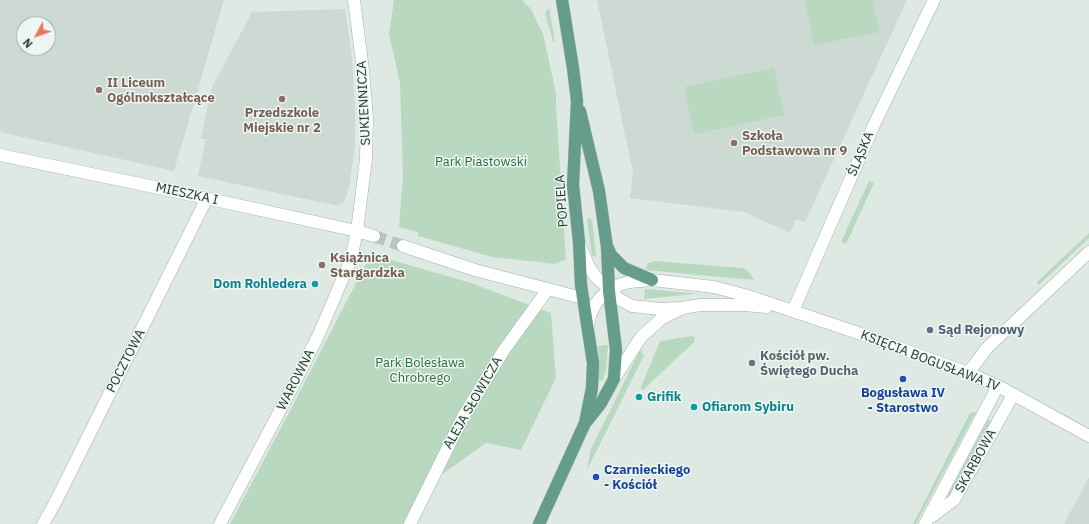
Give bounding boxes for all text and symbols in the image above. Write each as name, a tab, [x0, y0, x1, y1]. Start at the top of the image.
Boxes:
north arrow	[16, 16, 56, 56]
text: N	[20, 36, 36, 51]
street label: SUKIENNICZA	[354, 60, 374, 146]
place label: II Liceum Ogólnokształcące	[107, 75, 215, 106]
marker: II Liceum Ogólnokształcące	[94, 85, 104, 95]
marker: Przedszkole Miejskie nr 2	[277, 94, 287, 104]
place label: Przedszkole Miejskie nr 2	[243, 105, 321, 136]
place label: Szkoła Podstawowa nr 9	[742, 128, 847, 159]
street label: ŚLĄSKA	[845, 129, 877, 179]
marker: Szkoła Podstawowa nr 9	[729, 138, 739, 148]
park label: Park Piastowski	[435, 154, 527, 170]
street label: POPIELA	[552, 174, 572, 228]
street label: MIESZKA I	[154, 180, 220, 208]
place label: Książnica Stargardzka	[330, 250, 405, 281]
marker: Książnica Stargardzka	[317, 260, 327, 270]
place label: Dom Rohledera	[213, 276, 307, 292]
marker: Dom Rohledera	[310, 279, 320, 289]
place label: Sąd Rejonowy	[938, 322, 1024, 338]
marker: Sąd Rejonowy	[925, 325, 935, 335]
street label: POCZTOWA	[103, 327, 149, 395]
street label: KSIĘCIA BOGUSŁAWA IV	[858, 327, 1002, 395]
street label: WAROWNA	[274, 347, 318, 413]
place label: Kościół pw. Świętego Ducha	[760, 348, 858, 379]
street label: ALEJA SŁOWICZA	[440, 354, 506, 452]
park label: Park Bolesława Chrobrego	[375, 355, 465, 386]
marker: Kościół pw. Świętego Ducha	[747, 358, 757, 368]
marker: Bogusława IV - Starostwo	[898, 374, 908, 384]
place label: Bogusława IV - Starostwo	[861, 385, 945, 416]
place label: Grifik	[647, 389, 681, 405]
marker: Grifik	[634, 392, 644, 402]
place label: Ofiarom Sybiru	[702, 399, 794, 415]
marker: Ofiarom Sybiru	[689, 402, 699, 412]
street label: SKARBOWA	[952, 427, 1000, 495]
place label: Czarnieckiego - Kościół	[604, 462, 690, 493]
marker: Czarnieckiego - Kościół	[591, 472, 601, 482]

